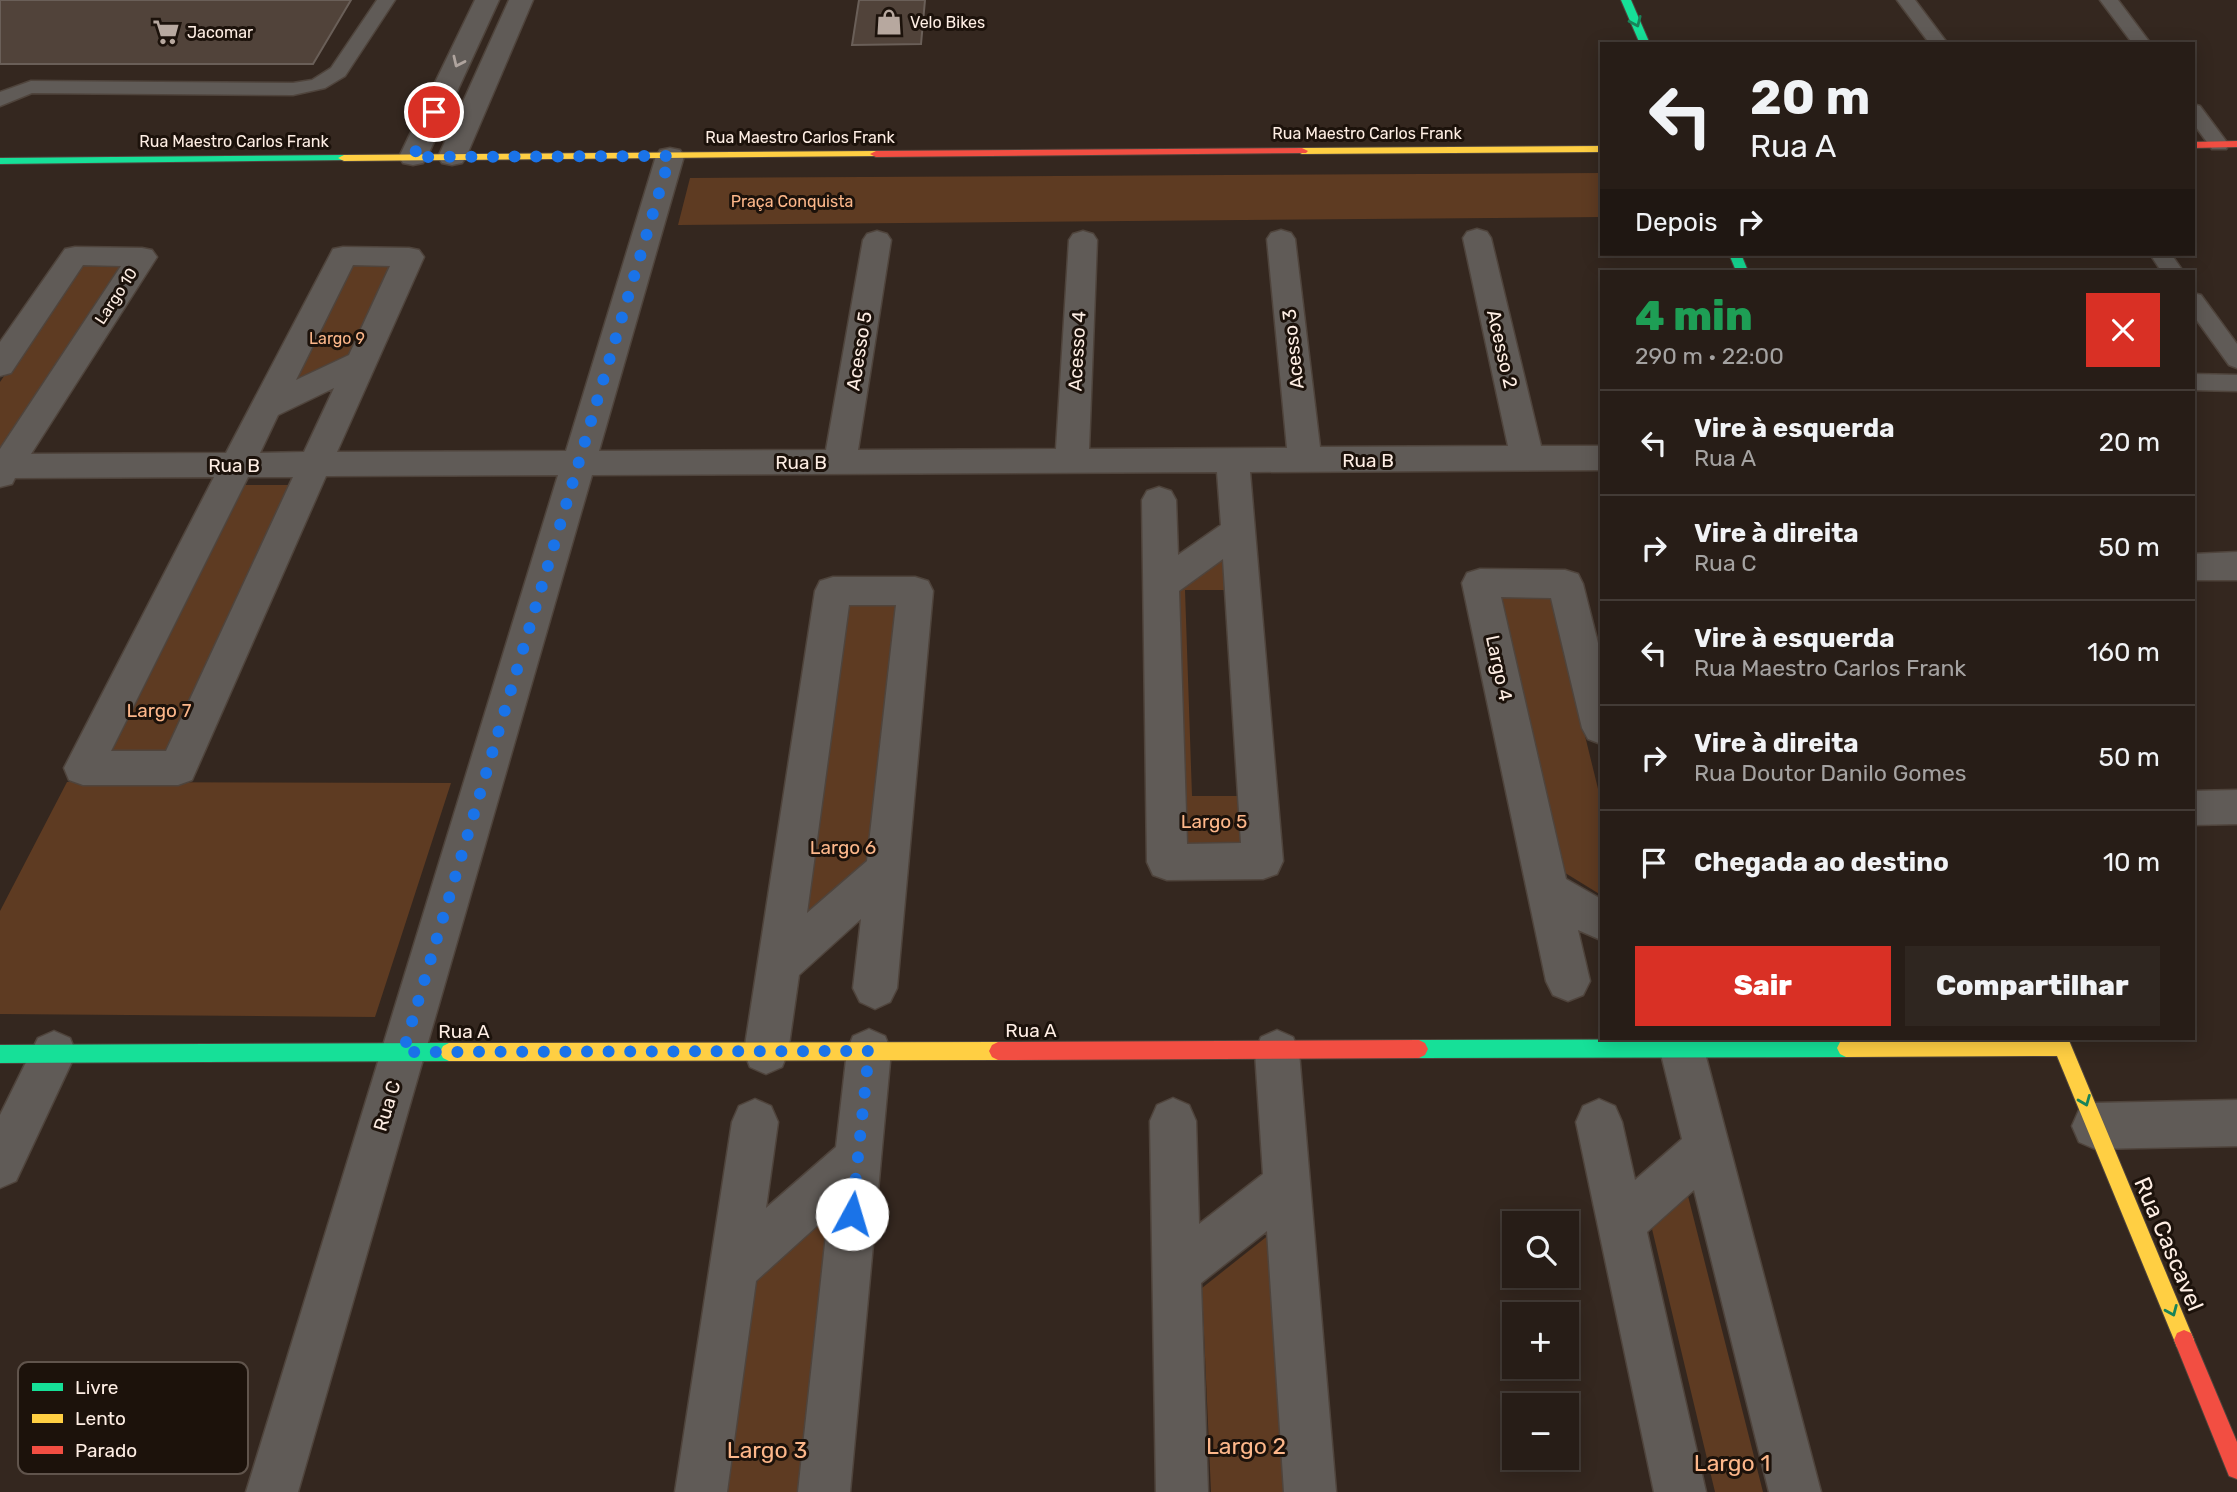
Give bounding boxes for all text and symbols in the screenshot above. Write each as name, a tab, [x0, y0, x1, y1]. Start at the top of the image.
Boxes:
shop icon: Velo Bikes	[874, 7, 904, 37]
place label: Velo Bikes	[910, 13, 985, 32]
one-way arrow	[1628, 15, 1642, 27]
supermarket icon: Jacomar	[151, 17, 181, 47]
place label: Jacomar	[187, 23, 253, 42]
one-way arrow	[452, 55, 466, 67]
text: 20 m	[1750, 68, 1871, 126]
icon: left	[1635, 70, 1726, 161]
pin	[404, 82, 464, 142]
icon: arrive	[415, 93, 453, 131]
street label: Rua Maestro Carlos Frank	[1272, 124, 1462, 143]
text: Rua A	[1750, 127, 1836, 165]
street label: Rua Maestro Carlos Frank	[705, 128, 895, 147]
street label: Rua Maestro Carlos Frank	[139, 132, 329, 151]
park label: Praça Conquista	[731, 192, 853, 211]
icon: right	[1731, 203, 1769, 241]
text: Depois	[1635, 207, 1717, 238]
street label: Largo 10	[91, 264, 141, 328]
text: 4 min	[1635, 291, 1753, 341]
button: close	[2086, 293, 2160, 367]
street label: Acesso 3	[1277, 308, 1309, 390]
street label: Acesso 2	[1482, 308, 1522, 390]
street label: Acesso 5	[841, 310, 877, 392]
street label: Acesso 4	[1063, 310, 1091, 392]
park label: Largo 9	[309, 329, 365, 348]
text: 290 m · 22:00	[1635, 342, 1784, 370]
text: Vire à esquerda	[1694, 413, 1895, 444]
icon: left	[1635, 424, 1673, 462]
text: 20 m	[2099, 427, 2160, 458]
text: Rua A	[1694, 444, 1756, 472]
street label: Rua B	[1342, 449, 1394, 472]
street label: Rua B	[775, 451, 827, 474]
street label: Rua B	[208, 454, 260, 477]
text: Vire à direita	[1694, 518, 1859, 549]
icon: right	[1635, 529, 1673, 567]
text: 50 m	[2099, 532, 2160, 563]
text: Rua C	[1694, 549, 1757, 577]
text: Vire à esquerda	[1694, 623, 1895, 654]
street label: Largo 4	[1481, 633, 1517, 703]
icon: left	[1635, 634, 1673, 672]
text: 160 m	[2087, 637, 2160, 668]
text: Rua Maestro Carlos Frank	[1694, 654, 1966, 682]
park label: Largo 7	[127, 699, 192, 722]
text: Vire à direita	[1694, 728, 1859, 759]
icon: right	[1635, 739, 1673, 777]
text: 50 m	[2099, 742, 2160, 773]
text: Rua Doutor Danilo Gomes	[1694, 759, 1967, 787]
park label: Largo 5	[1181, 810, 1247, 833]
park label: Largo 6	[810, 836, 876, 859]
icon: arrive	[1635, 844, 1673, 882]
text: Chegada ao destino	[1694, 847, 1949, 878]
text: 10 m	[2103, 847, 2160, 878]
button: Sair	[1635, 946, 1891, 1026]
button: Compartilhar	[1905, 946, 2160, 1026]
street label: Rua A	[1005, 1019, 1057, 1042]
street label: Rua A	[438, 1020, 490, 1043]
street label: Rua C	[368, 1078, 406, 1134]
one-way arrow	[2076, 1094, 2090, 1106]
street label: Rua Cascavel	[2128, 1173, 2210, 1315]
position arrow	[815, 1177, 889, 1251]
map controls	[1502, 1211, 1579, 1470]
button: search	[1502, 1211, 1579, 1288]
button: +	[1502, 1302, 1579, 1379]
one-way arrow	[2164, 1304, 2178, 1316]
legend	[18, 1362, 248, 1474]
text: Livre	[75, 1376, 119, 1399]
button: −	[1502, 1393, 1579, 1470]
text: Lento	[75, 1407, 126, 1430]
park label: Largo 2	[1206, 1432, 1286, 1460]
park label: Largo 3	[727, 1436, 807, 1464]
text: Parado	[75, 1439, 137, 1462]
park label: Largo 1	[1694, 1449, 1770, 1477]

